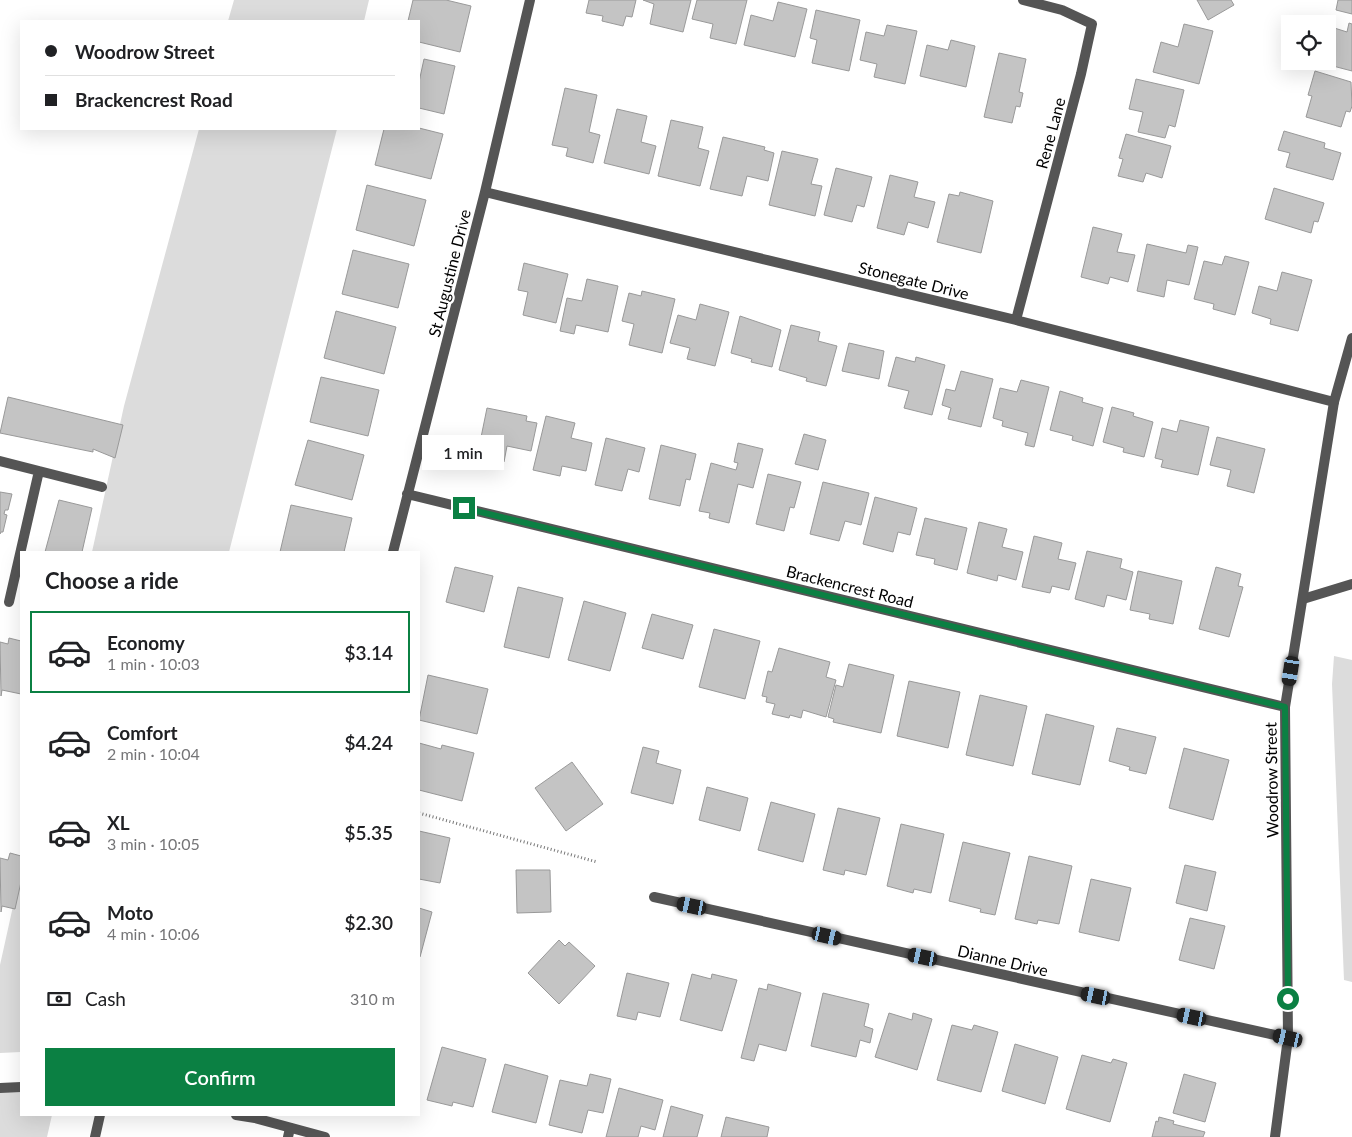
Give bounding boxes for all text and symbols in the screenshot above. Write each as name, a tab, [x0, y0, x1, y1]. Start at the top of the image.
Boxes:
map controls	[1281, 15, 1336, 70]
button: locate	[1281, 15, 1336, 70]
text: Woodrow Street	[75, 40, 215, 63]
text: Brackencrest Road	[75, 88, 233, 111]
street label: Rene Lane	[1031, 95, 1069, 171]
street label: St Augustine Drive	[424, 207, 474, 339]
street label: Stonegate Drive	[857, 257, 971, 303]
callout: 1 min	[423, 436, 505, 470]
text: 1 min	[443, 443, 483, 462]
route end	[453, 497, 475, 519]
street label: Brackencrest Road	[784, 561, 916, 611]
text: Choose a ride	[45, 567, 179, 594]
icon: car	[47, 630, 92, 675]
text: Economy	[107, 631, 185, 654]
text: $3.14	[344, 641, 393, 664]
text: 1 min · 10:03	[107, 654, 200, 673]
car	[1281, 655, 1300, 687]
icon: car	[47, 720, 92, 765]
text: Comfort	[107, 721, 178, 744]
street label: Woodrow Street	[1260, 722, 1282, 838]
text: $4.24	[344, 731, 393, 754]
text: 2 min · 10:04	[107, 744, 200, 763]
icon: car	[47, 810, 92, 855]
text: XL	[107, 811, 130, 834]
text: $5.35	[344, 821, 393, 844]
text: 3 min · 10:05	[107, 834, 200, 853]
car	[675, 896, 708, 916]
icon: car	[47, 900, 92, 945]
text: Moto	[107, 901, 153, 924]
text: $2.30	[344, 911, 393, 934]
text: 4 min · 10:06	[107, 924, 200, 943]
car	[810, 925, 843, 947]
street label: Dianne Drive	[956, 940, 1050, 980]
car	[906, 947, 939, 967]
icon: cash	[45, 985, 73, 1013]
car	[1079, 986, 1112, 1006]
text: Cash	[85, 987, 126, 1010]
route start	[1277, 988, 1299, 1010]
text: 310 m	[350, 989, 395, 1008]
car	[1175, 1007, 1208, 1027]
car	[1271, 1027, 1304, 1049]
button: Confirm	[45, 1048, 395, 1106]

